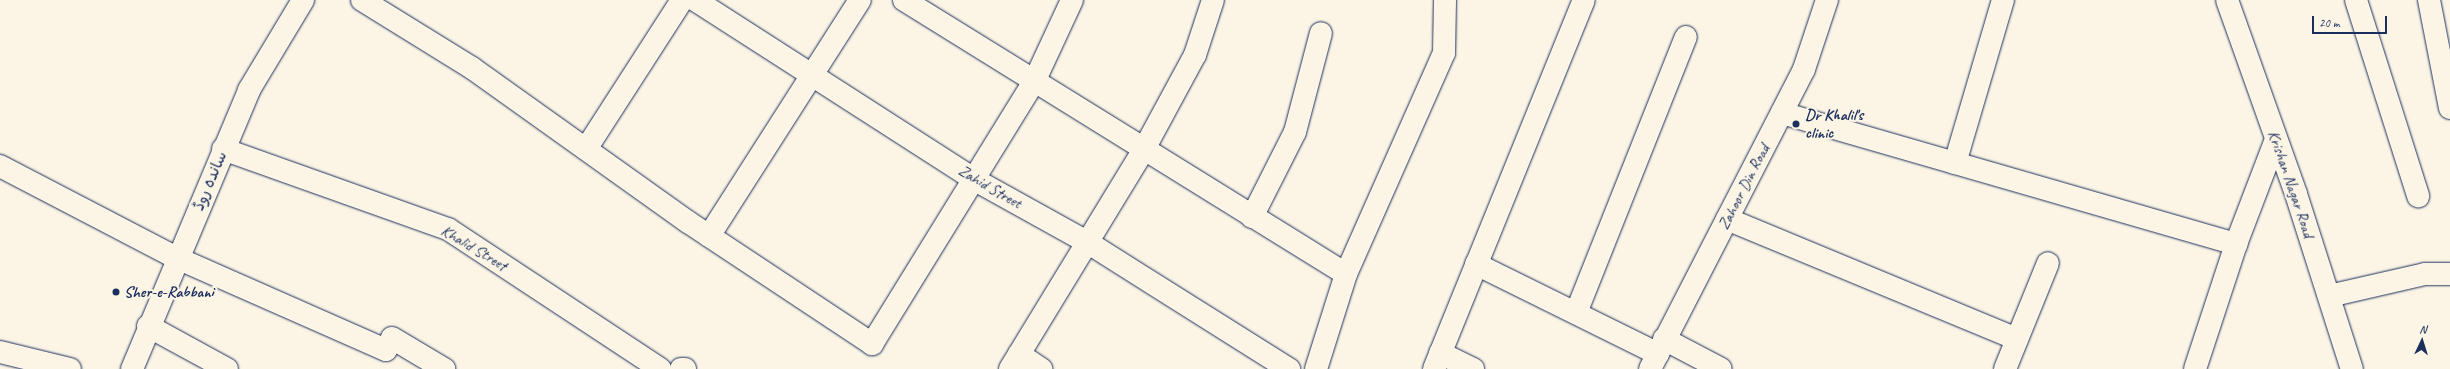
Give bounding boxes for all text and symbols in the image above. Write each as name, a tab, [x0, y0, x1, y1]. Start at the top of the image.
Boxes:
scale bar	[2314, 8, 2389, 34]
text: 20 m	[2319, 15, 2339, 31]
place label: Dr Khalil's clinic	[1805, 105, 1863, 143]
marker: Dr Khalil's clinic	[1790, 118, 1802, 130]
street label: Krishan Nagar Road	[2264, 128, 2318, 240]
street label: Zahoor Din Road	[1714, 141, 1774, 233]
street label: ساندہ روڈ	[189, 148, 231, 214]
street label: Zahid Street	[955, 161, 1025, 213]
street label: Khalid Street	[438, 221, 510, 275]
place label: Sher-e-Rabbani	[124, 282, 214, 302]
marker: Sher-e-Rabbani	[111, 287, 121, 297]
north arrow	[2402, 321, 2442, 361]
text: N	[2419, 322, 2427, 336]

